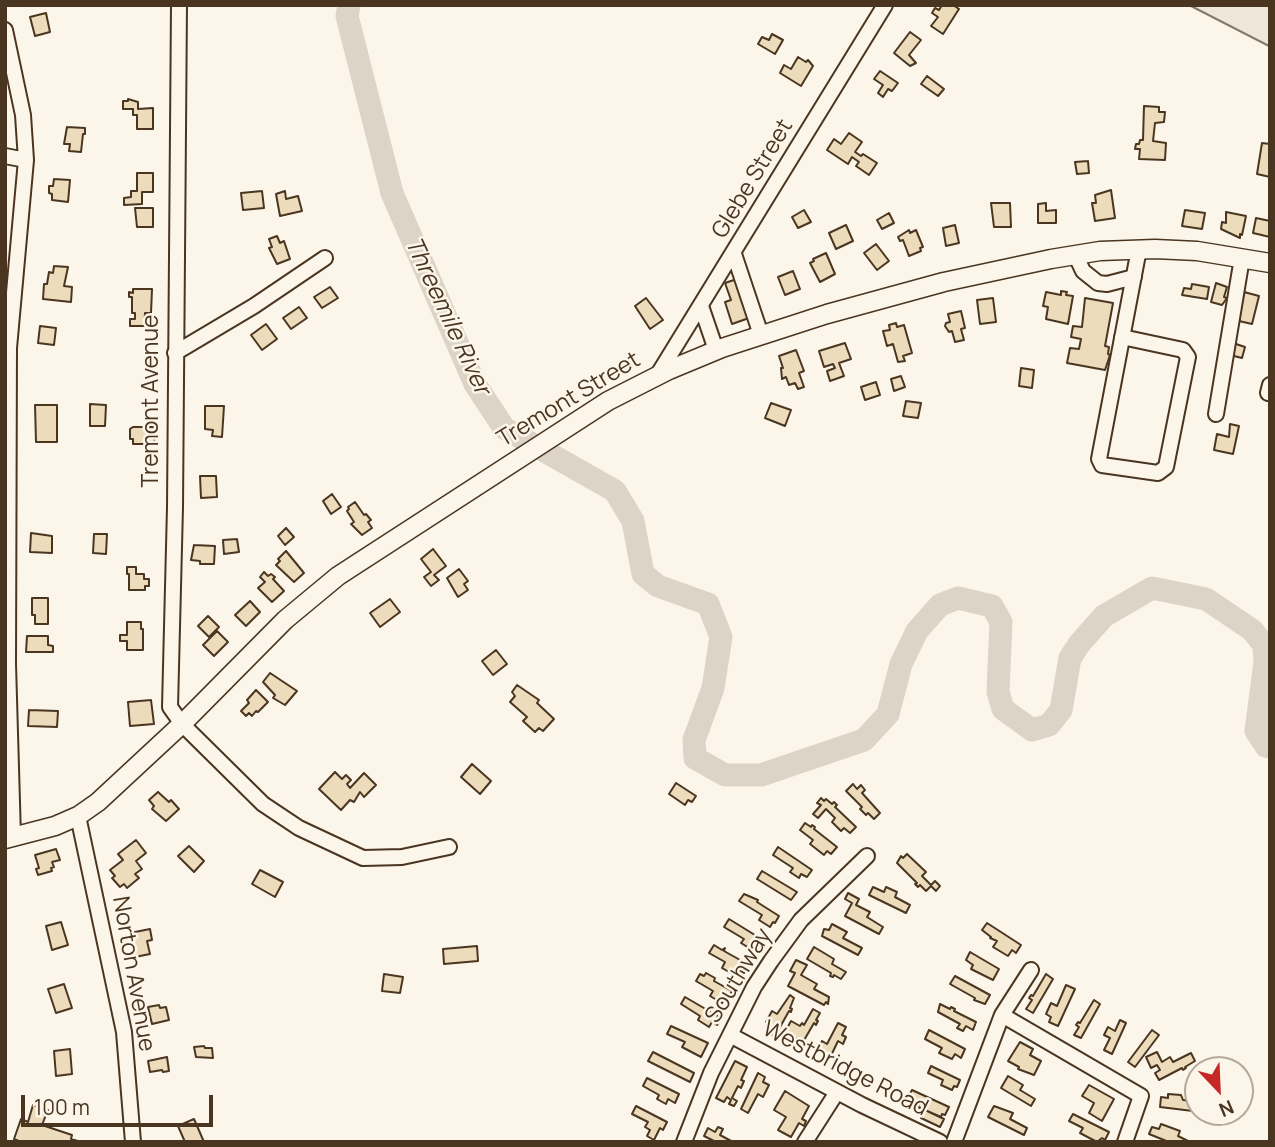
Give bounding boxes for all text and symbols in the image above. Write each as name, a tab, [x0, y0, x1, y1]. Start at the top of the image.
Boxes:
street label: Glebe Street	[707, 114, 799, 244]
water label: Threemile River	[398, 233, 496, 399]
street label: Tremont Avenue	[138, 315, 166, 487]
street label: Tremont Street	[493, 347, 645, 453]
street label: Norton Avenue	[106, 894, 160, 1054]
street label: Southway	[700, 924, 778, 1028]
street label: Westbridge Road	[758, 1015, 932, 1123]
north arrow	[1184, 1056, 1254, 1126]
scale bar	[24, 1080, 217, 1124]
text: 100 m	[34, 1093, 90, 1121]
text: N	[1215, 1094, 1238, 1123]

